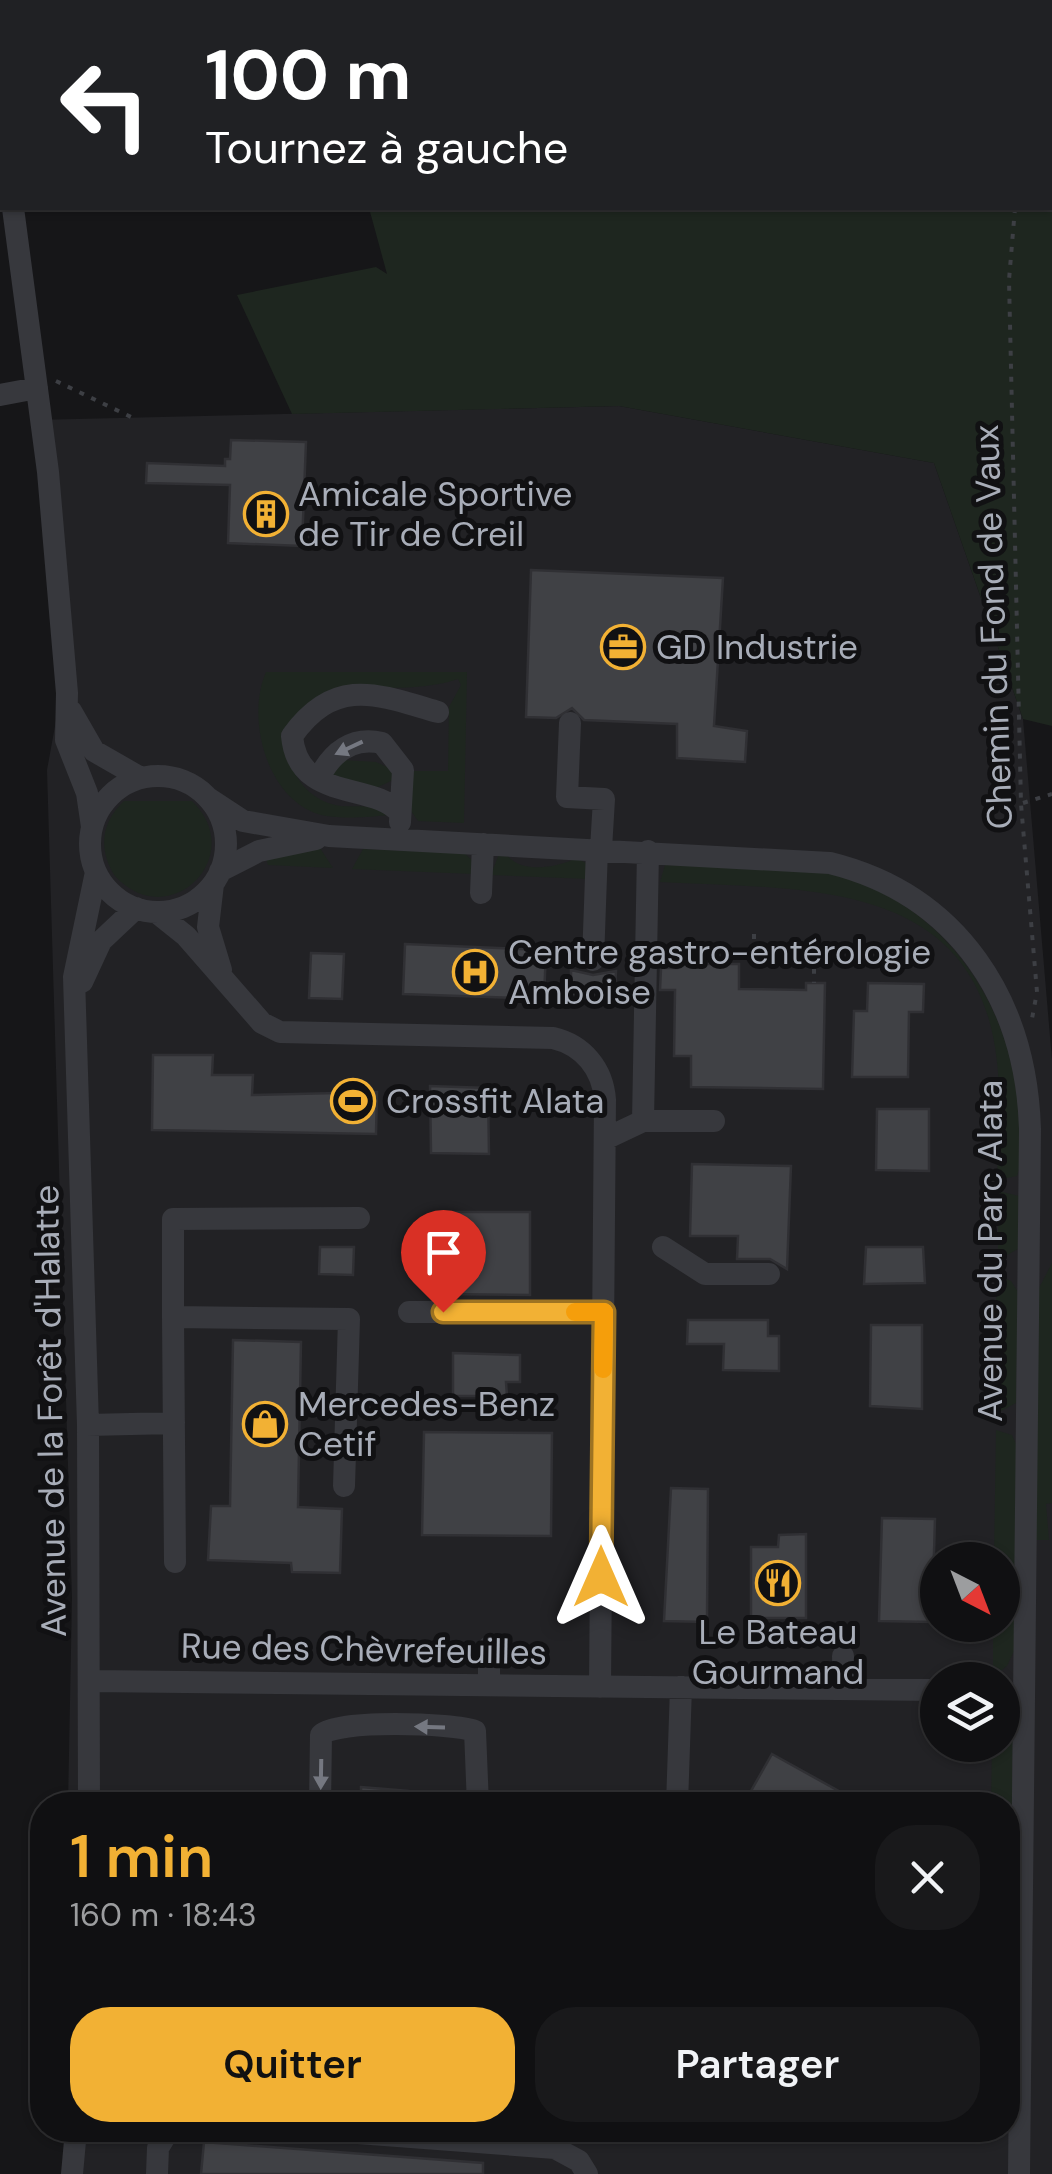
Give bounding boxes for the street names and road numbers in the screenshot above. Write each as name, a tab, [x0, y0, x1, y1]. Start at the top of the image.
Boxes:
street label: Chemin du Fond de Vaux	[963, 424, 1023, 830]
street label: Avenue du Parc Alata	[967, 1080, 1013, 1422]
street label: Avenue de la Forêt d'Halatte	[23, 1184, 77, 1638]
street label: Rue des Chèvrefeuilles	[180, 1623, 548, 1675]

